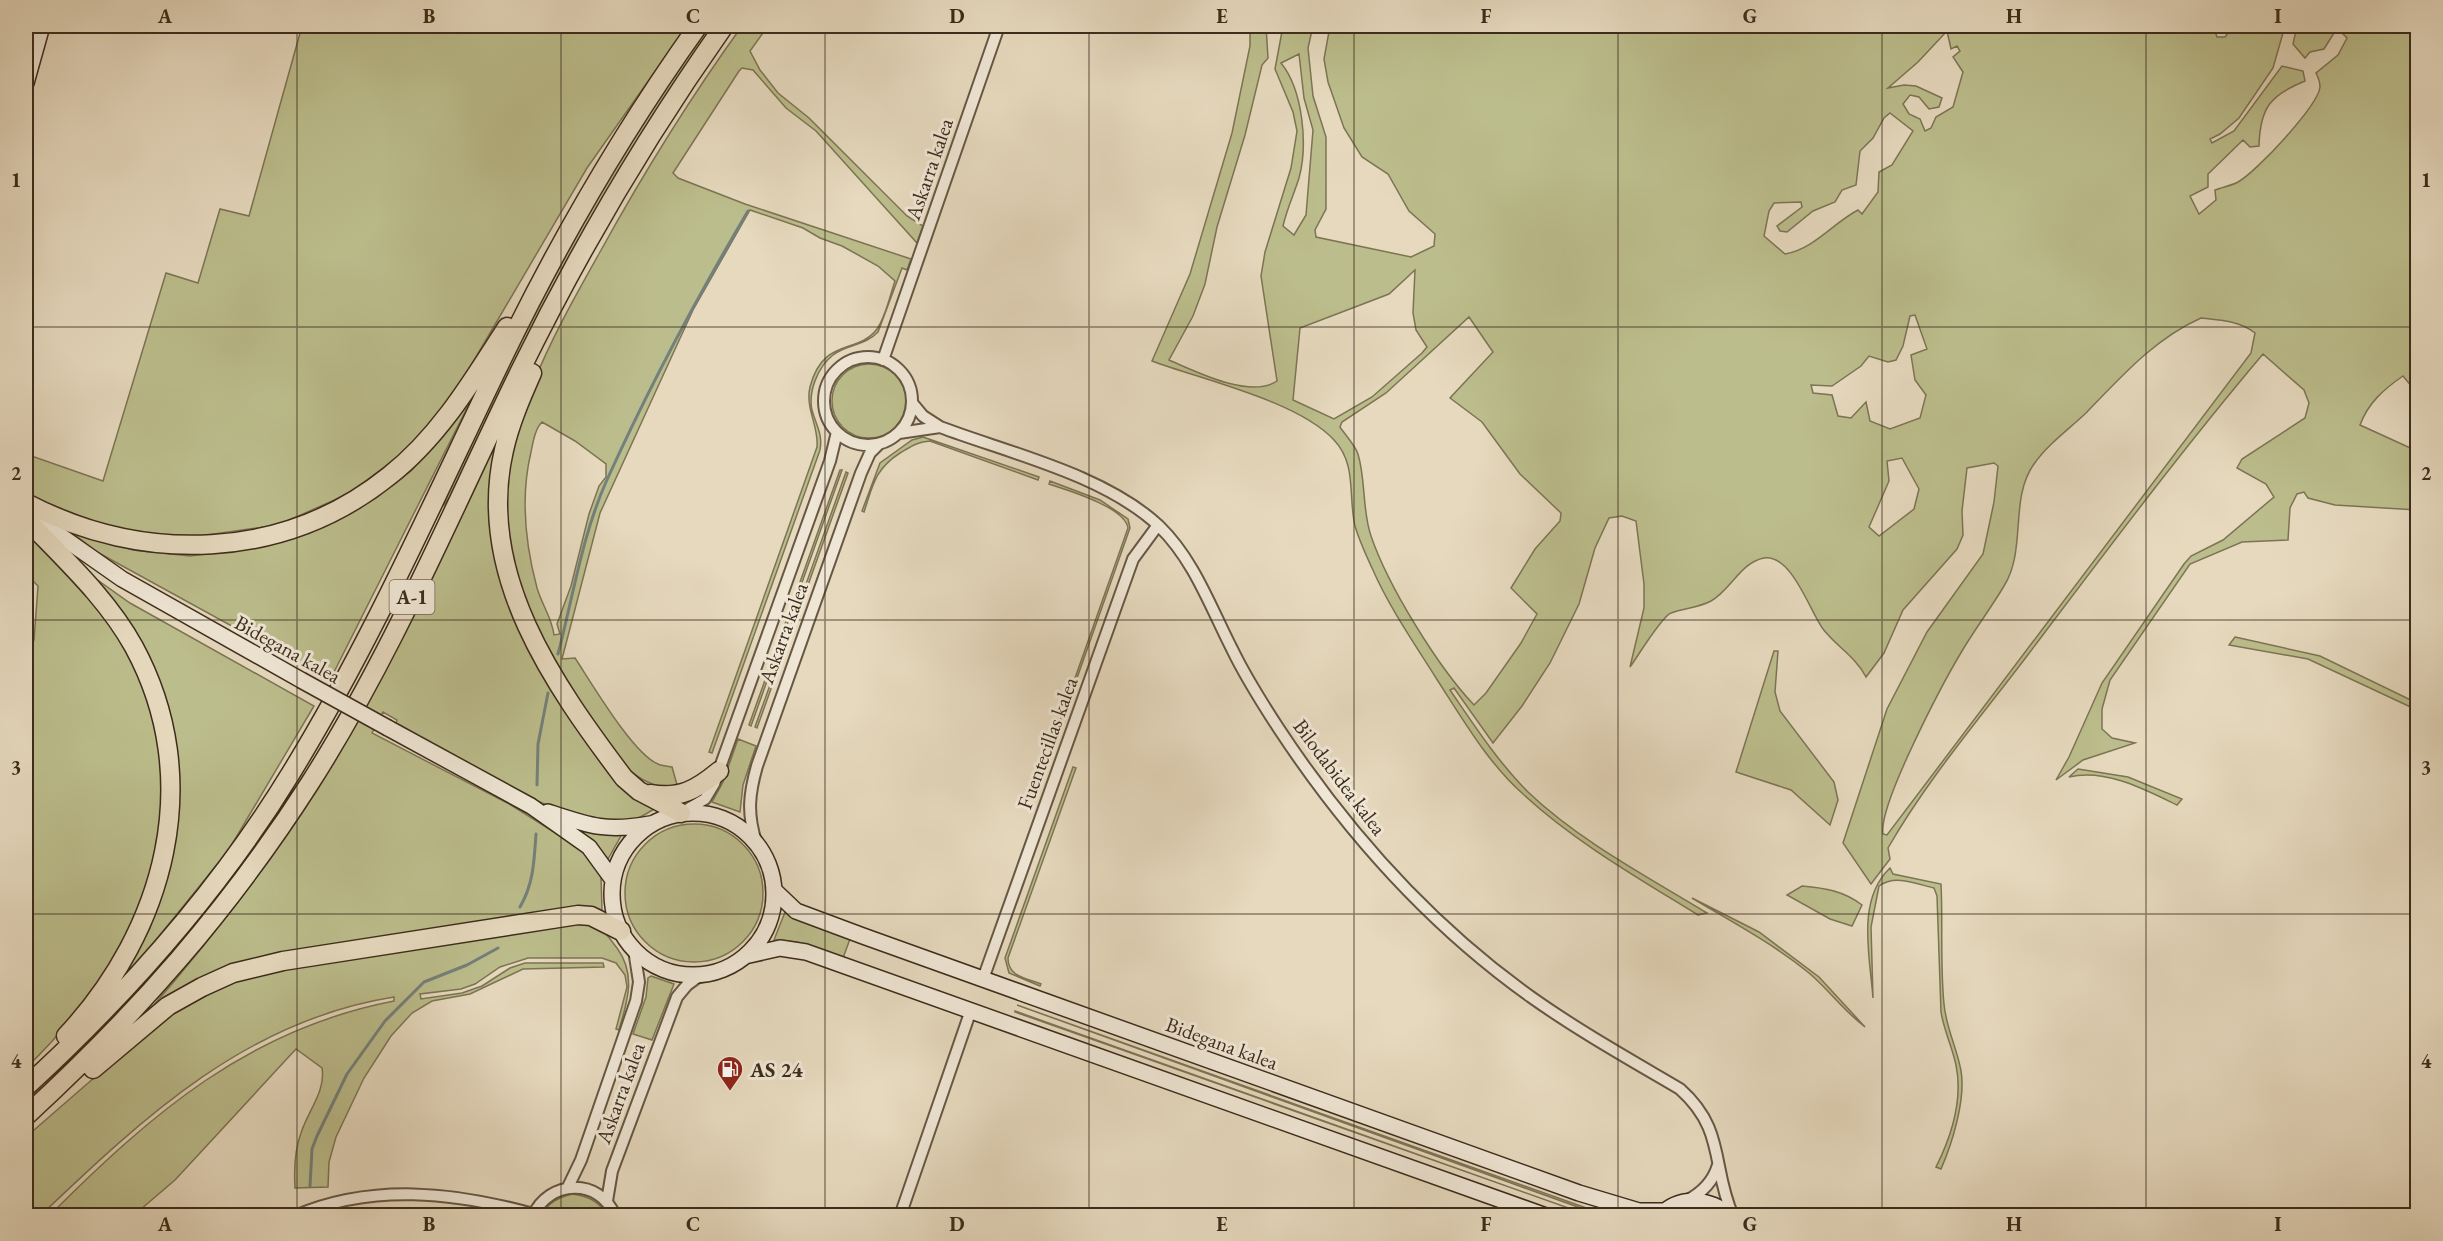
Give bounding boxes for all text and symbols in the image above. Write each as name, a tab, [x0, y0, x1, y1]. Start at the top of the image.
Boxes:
text: A	[157, 3, 173, 29]
text: B	[423, 3, 435, 29]
text: C	[686, 3, 700, 29]
text: D	[949, 3, 965, 29]
text: E	[1216, 3, 1228, 29]
text: F	[1481, 3, 1492, 29]
text: G	[1743, 3, 1757, 29]
text: H	[2006, 3, 2022, 29]
text: I	[2274, 3, 2282, 29]
street label: Askarra kalea	[899, 114, 959, 224]
text: 1	[11, 167, 21, 193]
text: 1	[2421, 167, 2431, 193]
text: 2	[11, 460, 22, 486]
text: 2	[2421, 460, 2432, 486]
street label: Askarra kalea	[752, 578, 814, 688]
road number: A-1	[390, 580, 434, 614]
street label: Bidegana kalea	[230, 609, 346, 690]
street label: Fuentecillas kalea	[1011, 673, 1084, 813]
street label: Bilodabidea kalea	[1287, 713, 1393, 841]
text: 3	[11, 754, 21, 780]
text: 3	[2421, 754, 2431, 780]
street label: Bidegana kalea	[1162, 1010, 1282, 1076]
street label: Askarra kalea	[589, 1038, 651, 1148]
text: 4	[11, 1048, 22, 1074]
text: 4	[2421, 1048, 2432, 1074]
fuel station icon: AS 24	[715, 1054, 745, 1092]
place label: AS 24	[749, 1056, 804, 1083]
text: A	[157, 1211, 173, 1237]
text: B	[423, 1211, 435, 1237]
text: C	[686, 1211, 700, 1237]
text: D	[949, 1211, 965, 1237]
text: E	[1216, 1211, 1228, 1237]
text: F	[1481, 1211, 1492, 1237]
text: G	[1743, 1211, 1757, 1237]
text: H	[2006, 1211, 2022, 1237]
text: I	[2274, 1211, 2282, 1237]

